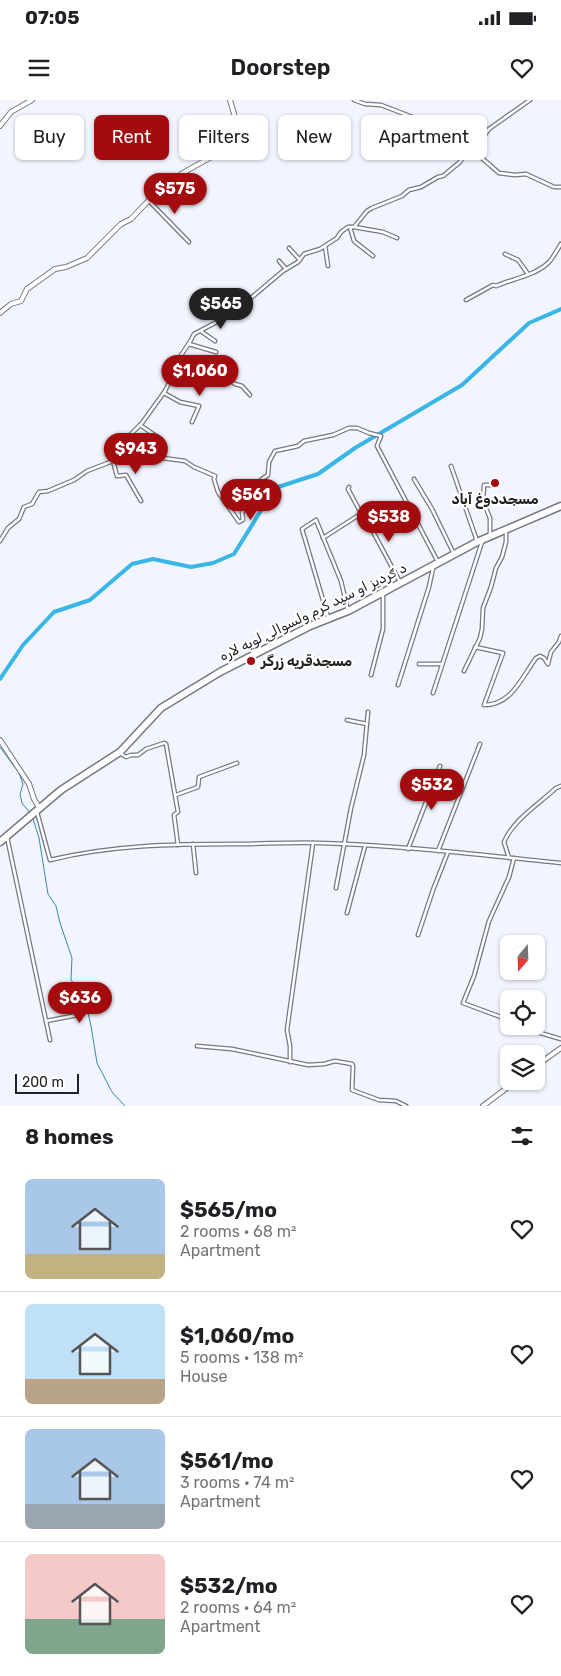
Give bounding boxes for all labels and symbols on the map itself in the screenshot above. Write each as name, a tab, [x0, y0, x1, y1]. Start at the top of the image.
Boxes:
pin: $575	[145, 172, 205, 215]
pin: $565	[191, 288, 251, 330]
pin: $1,060	[159, 354, 241, 397]
pin: $943	[106, 432, 166, 475]
marker: مسجددوغ آباد	[489, 477, 501, 489]
pin: $561	[221, 478, 281, 521]
place label: مسجددوغ آباد	[451, 491, 539, 509]
pin: $538	[359, 500, 419, 543]
street label: د ګردیز او سید کرم ولسوالۍ لویه لاره	[217, 559, 410, 666]
place label: مسجدقریه زرگر	[260, 653, 352, 670]
marker: مسجدقریه زرگر	[245, 655, 257, 667]
pin: $532	[402, 768, 462, 811]
north arrow	[500, 935, 545, 980]
pin: $636	[50, 982, 110, 1024]
scale bar	[15, 1071, 79, 1094]

